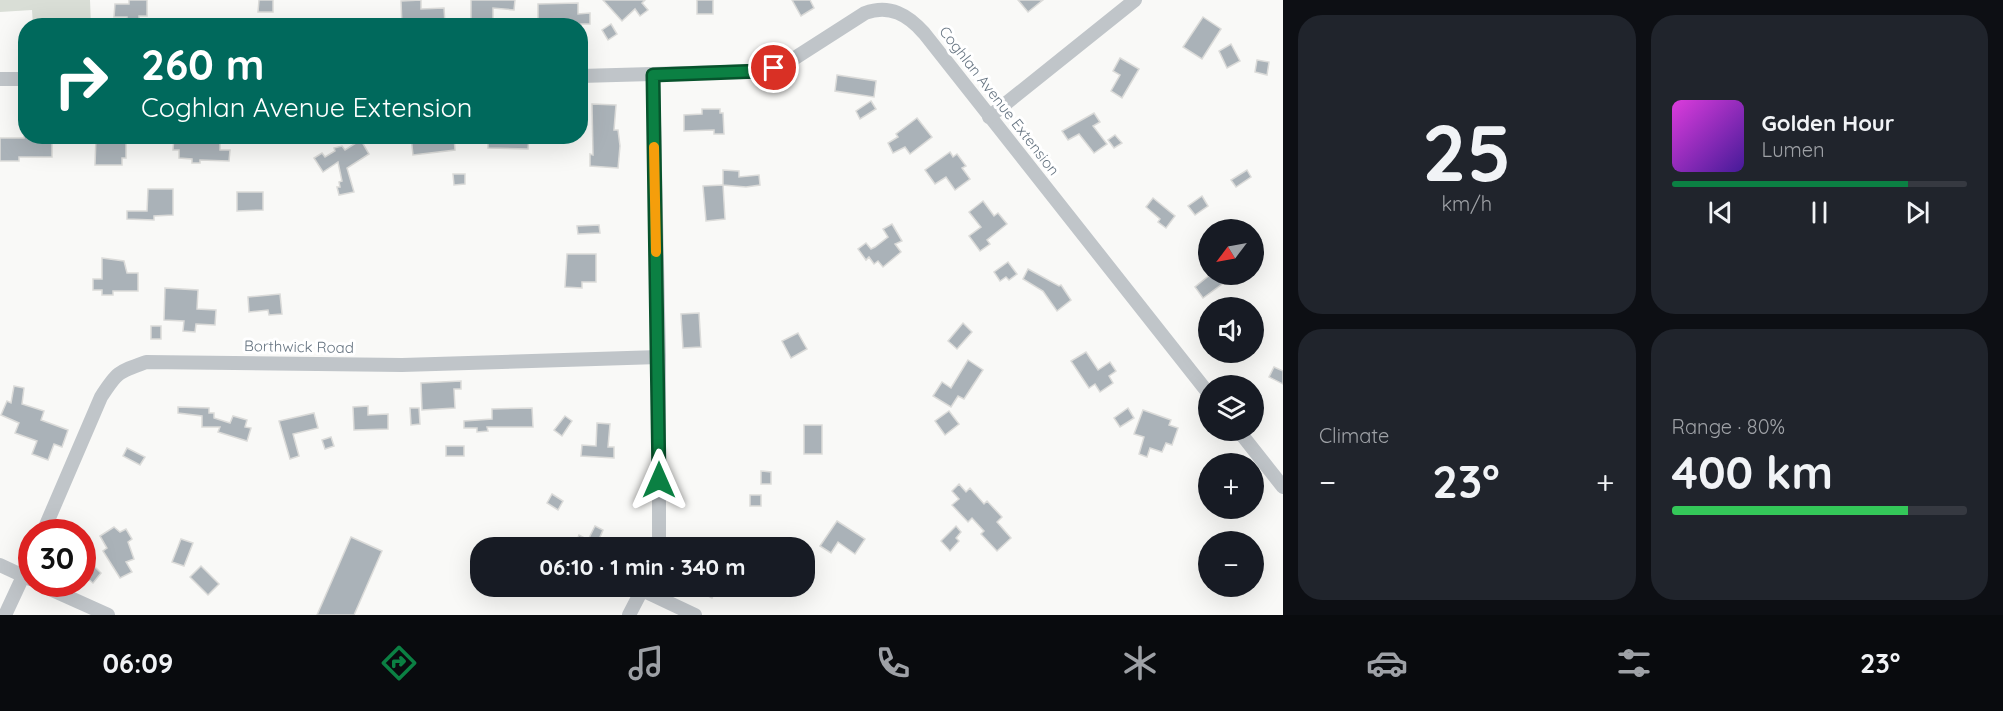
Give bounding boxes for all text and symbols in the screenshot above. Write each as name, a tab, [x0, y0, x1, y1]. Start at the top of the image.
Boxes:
street label: Coghlan Avenue Extension	[935, 22, 1064, 179]
text: 260 m	[141, 38, 264, 91]
icon: right	[42, 42, 120, 120]
pin	[748, 42, 799, 93]
icon: arrive	[757, 51, 790, 84]
text: Coghlan Avenue Extension	[141, 90, 472, 124]
text: 25	[1422, 103, 1511, 201]
text: Golden Hour	[1762, 109, 1894, 137]
text: Lumen	[1762, 137, 1825, 162]
text: km/h	[1441, 191, 1492, 216]
icon: previous	[1704, 196, 1737, 229]
icon: pause	[1803, 196, 1836, 229]
icon: next	[1901, 196, 1934, 229]
north arrow	[1198, 219, 1264, 285]
map controls	[1198, 219, 1264, 597]
button: sound	[1198, 297, 1264, 363]
street label: Borthwick Road	[244, 336, 354, 357]
button: layers	[1198, 375, 1264, 441]
text: Range · 80%	[1672, 414, 1785, 439]
text: Climate	[1319, 423, 1389, 448]
text: 400 km	[1672, 444, 1833, 500]
position arrow	[627, 448, 691, 512]
button: +	[1198, 453, 1264, 519]
text: 23°	[1432, 453, 1500, 509]
text: −	[1319, 461, 1336, 502]
text: +	[1596, 461, 1615, 502]
speed limit sign: 30	[18, 519, 96, 597]
button: −	[1198, 531, 1264, 597]
text: 06:10 · 1 min · 340 m	[539, 553, 746, 581]
icon: directions	[378, 642, 420, 684]
icon: music	[625, 642, 667, 684]
icon: phone	[872, 642, 914, 684]
icon: climate	[1119, 642, 1161, 684]
icon: car	[1366, 642, 1408, 684]
icon: filters	[1613, 642, 1655, 684]
text: 06:09	[102, 646, 173, 680]
text: 23°	[1860, 646, 1900, 680]

